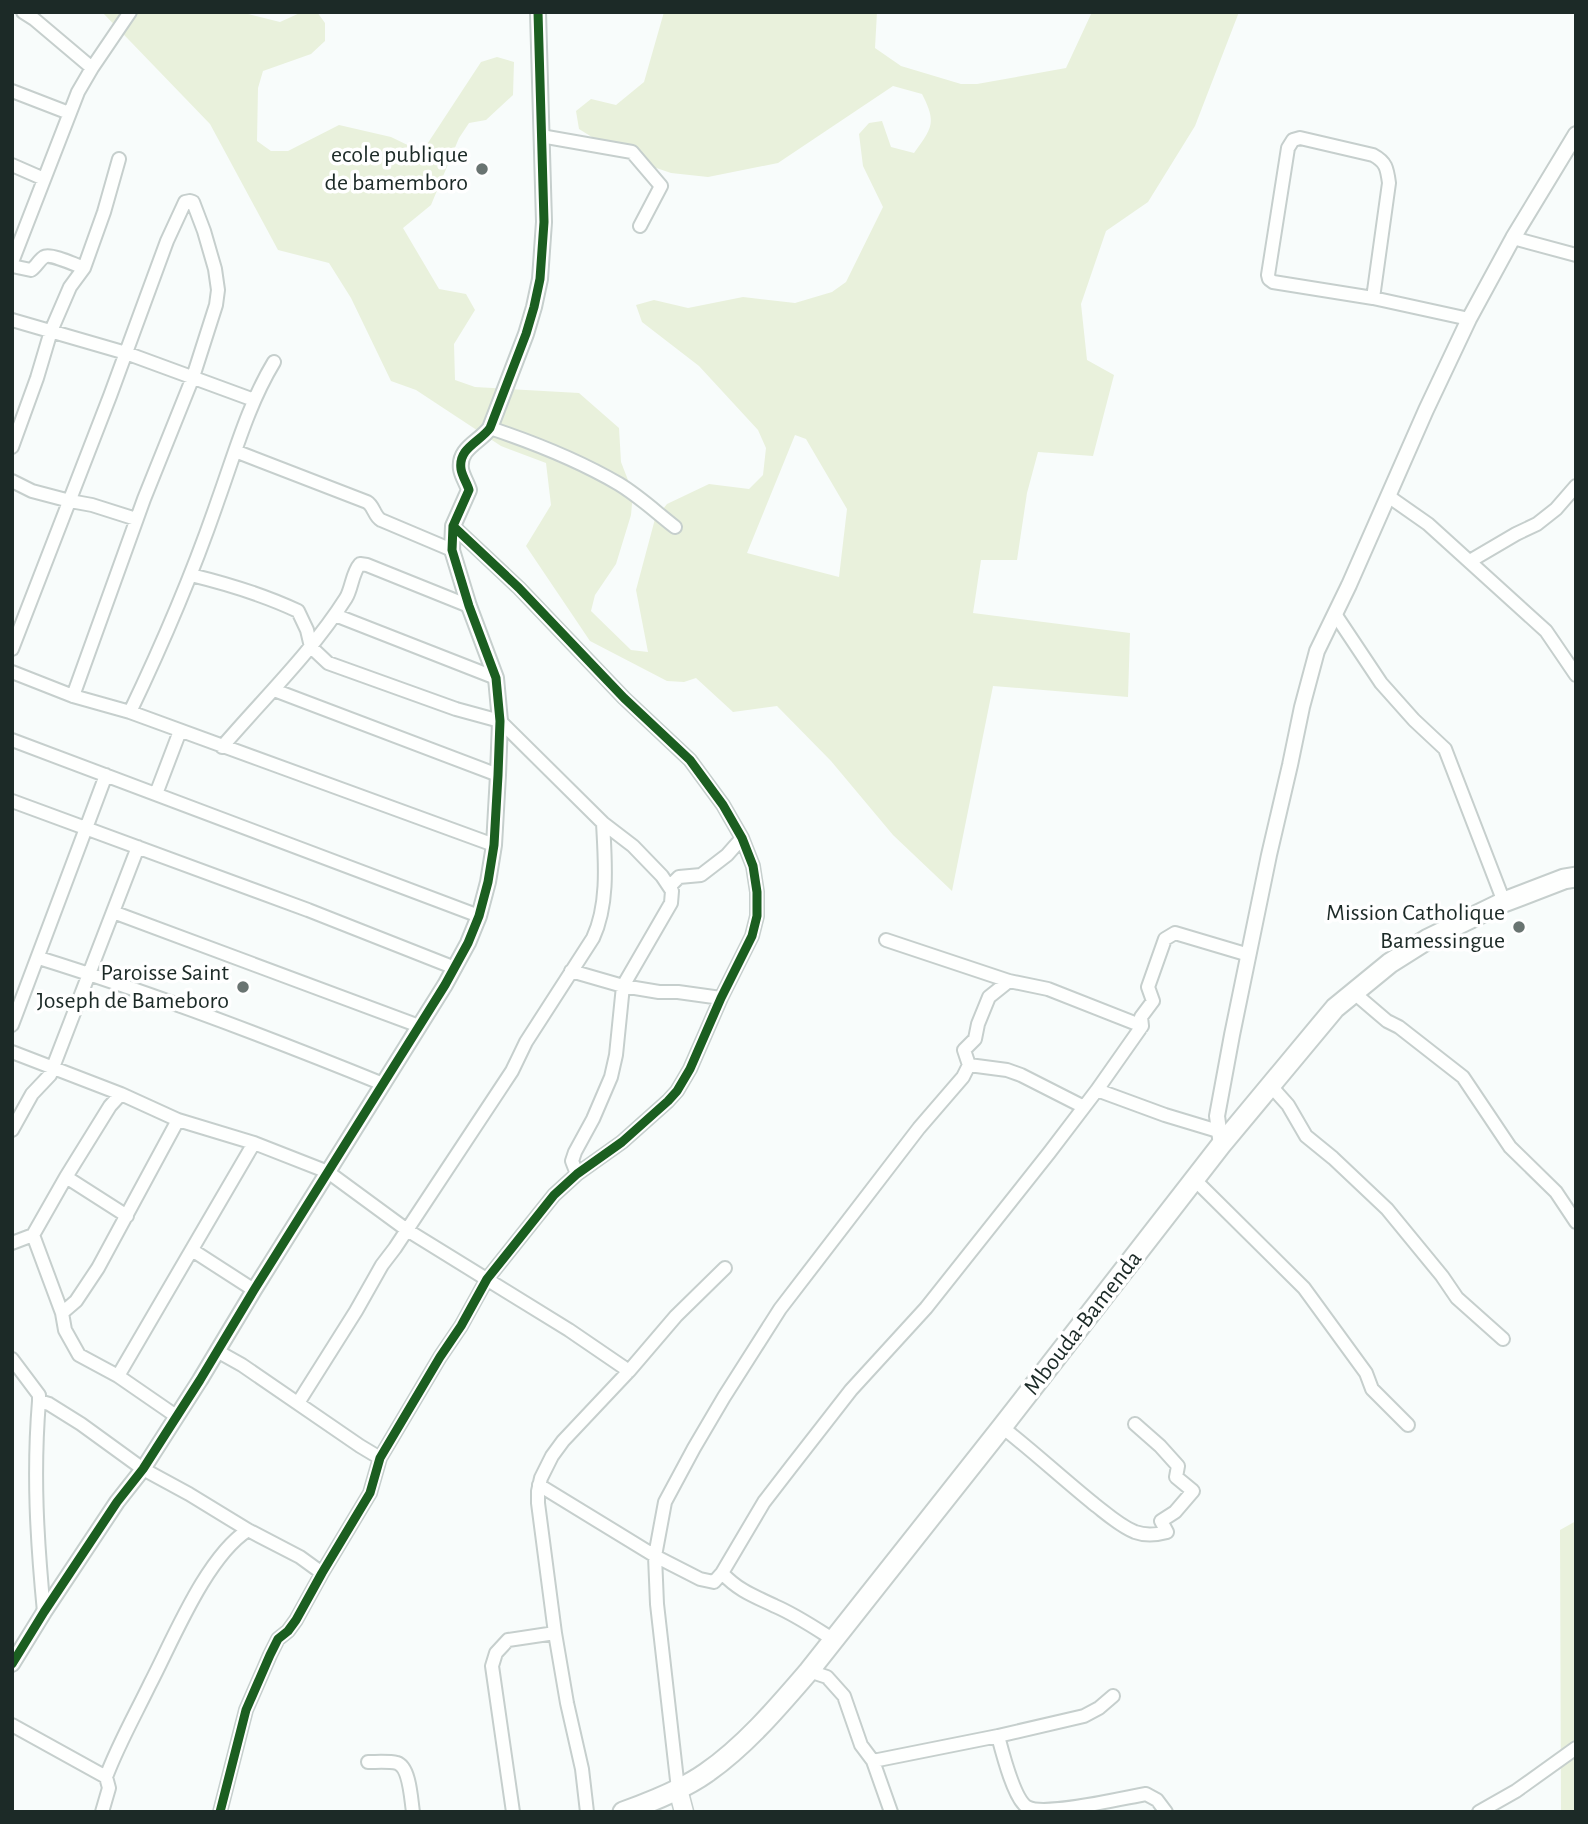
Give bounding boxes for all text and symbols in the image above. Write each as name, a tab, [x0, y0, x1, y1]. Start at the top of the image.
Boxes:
place label: ecole publique de bamemboro	[325, 143, 468, 195]
marker: ecole publique de bamemboro	[474, 161, 490, 177]
place label: Mission Catholique Bamessingue	[1326, 901, 1505, 953]
marker: Mission Catholique Bamessingue	[1511, 919, 1527, 935]
place label: Paroisse Saint Joseph de Bameboro	[37, 961, 229, 1013]
marker: Paroisse Saint Joseph de Bameboro	[235, 979, 251, 995]
street label: Mbouda-Bamenda	[1020, 1247, 1146, 1399]

